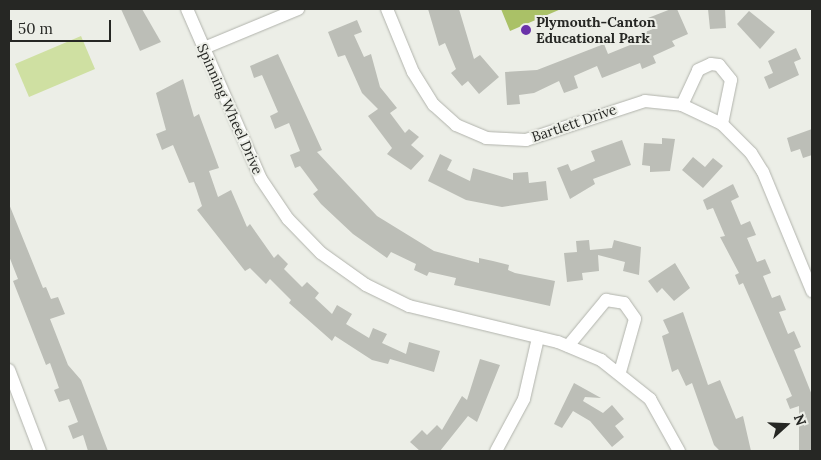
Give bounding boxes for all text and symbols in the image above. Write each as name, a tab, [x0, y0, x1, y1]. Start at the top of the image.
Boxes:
scale bar	[12, 10, 114, 42]
place label: Plymouth-Canton Educational Park	[536, 14, 656, 46]
text: 50 m	[18, 19, 53, 38]
marker: Plymouth-Canton Educational Park	[520, 24, 532, 36]
street label: Spinning Wheel Drive	[194, 41, 266, 177]
street label: Bartlett Drive	[529, 101, 619, 145]
north arrow	[761, 400, 811, 450]
text: N	[790, 412, 810, 428]

